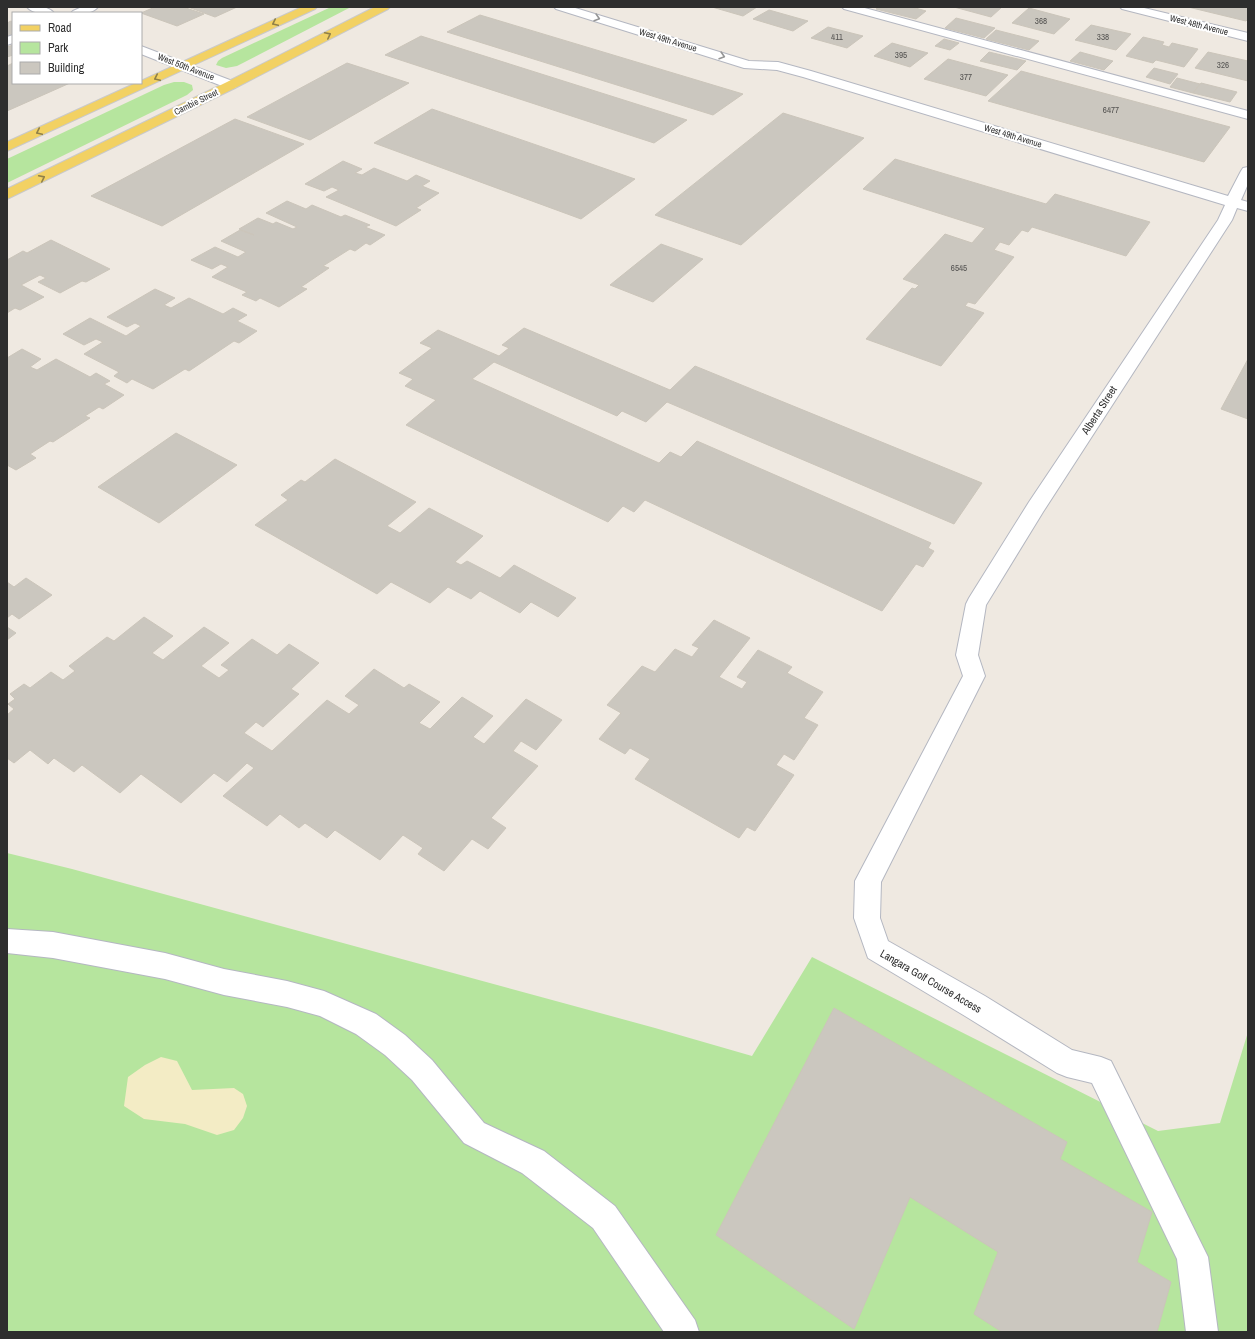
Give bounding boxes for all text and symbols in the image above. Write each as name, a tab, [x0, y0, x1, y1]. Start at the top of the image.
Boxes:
legend	[12, 12, 142, 84]
street label: West 48th Avenue	[1169, 12, 1229, 38]
one-way arrow	[594, 13, 601, 22]
house number: 368	[1035, 15, 1047, 27]
one-way arrow	[272, 18, 279, 26]
text: Road	[48, 20, 72, 36]
street label: West 49th Avenue	[638, 26, 698, 54]
house number: 411	[831, 31, 843, 43]
house number: 338	[1097, 31, 1109, 43]
one-way arrow	[323, 32, 331, 40]
text: Park	[48, 40, 68, 56]
house number: 395	[895, 49, 907, 61]
street label: West 50th Avenue	[156, 51, 216, 83]
one-way arrow	[718, 52, 725, 60]
house number: 326	[1217, 59, 1229, 71]
text: Building	[48, 60, 85, 76]
house number: 377	[960, 71, 972, 83]
one-way arrow	[154, 73, 161, 81]
street label: Cambie Street	[172, 86, 220, 118]
house number: 6477	[1103, 104, 1119, 116]
street label: West 49th Avenue	[983, 122, 1043, 150]
one-way arrow	[36, 127, 43, 135]
one-way arrow	[38, 175, 45, 183]
house number: 6545	[951, 262, 967, 274]
street label: Alberta Street	[1078, 383, 1120, 438]
street label: Langara Golf Course Access	[878, 946, 985, 1016]

